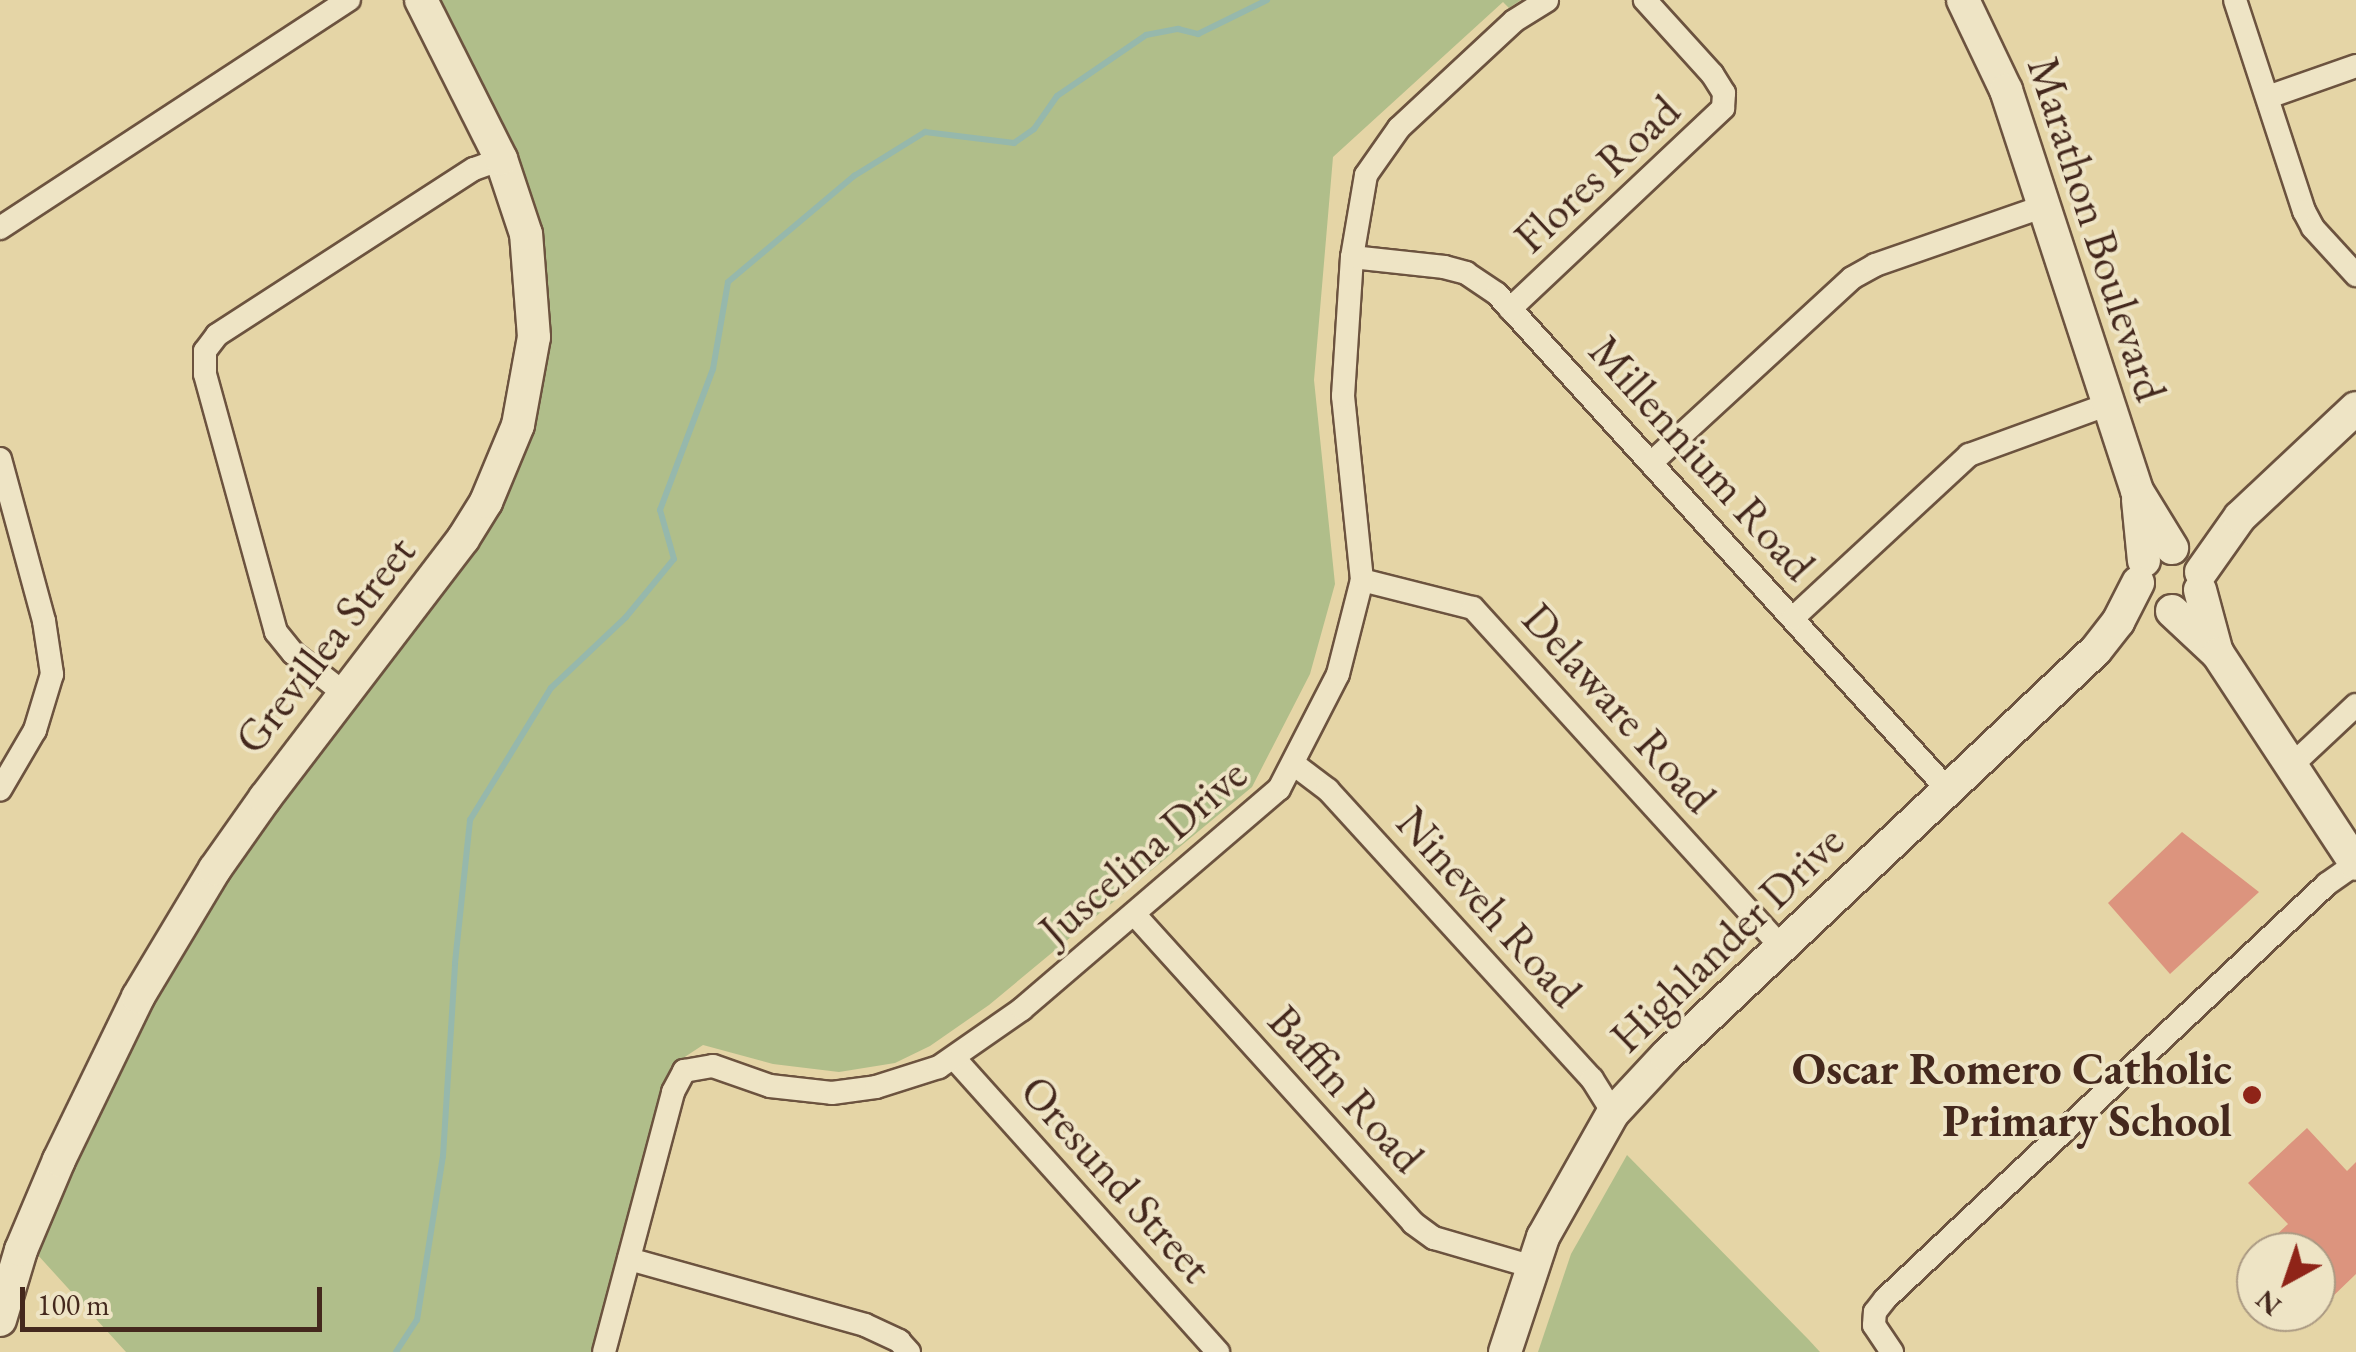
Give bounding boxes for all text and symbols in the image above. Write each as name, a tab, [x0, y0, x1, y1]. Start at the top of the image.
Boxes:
street label: Marathon Boulevard	[2016, 50, 2178, 408]
street label: Flores Road	[1503, 84, 1691, 264]
street label: Millennium Road	[1578, 324, 1826, 592]
street label: Grevillea Street	[223, 526, 427, 764]
street label: Delaware Road	[1511, 592, 1727, 824]
street label: Juscelina Drive	[1028, 747, 1258, 957]
street label: Nineveh Road	[1385, 796, 1593, 1018]
street label: Highlander Drive	[1599, 814, 1855, 1064]
street label: Baffin Road	[1257, 994, 1435, 1184]
place label: Oscar Romero Catholic Primary School	[1792, 1042, 2232, 1148]
street label: Oresund Street	[1009, 1064, 1223, 1294]
marker: Oscar Romero Catholic Primary School	[2241, 1084, 2263, 1106]
north arrow	[2236, 1232, 2336, 1332]
scale bar	[25, 1267, 328, 1329]
text: N	[2248, 1282, 2288, 1325]
text: 100 m	[37, 1285, 110, 1324]

